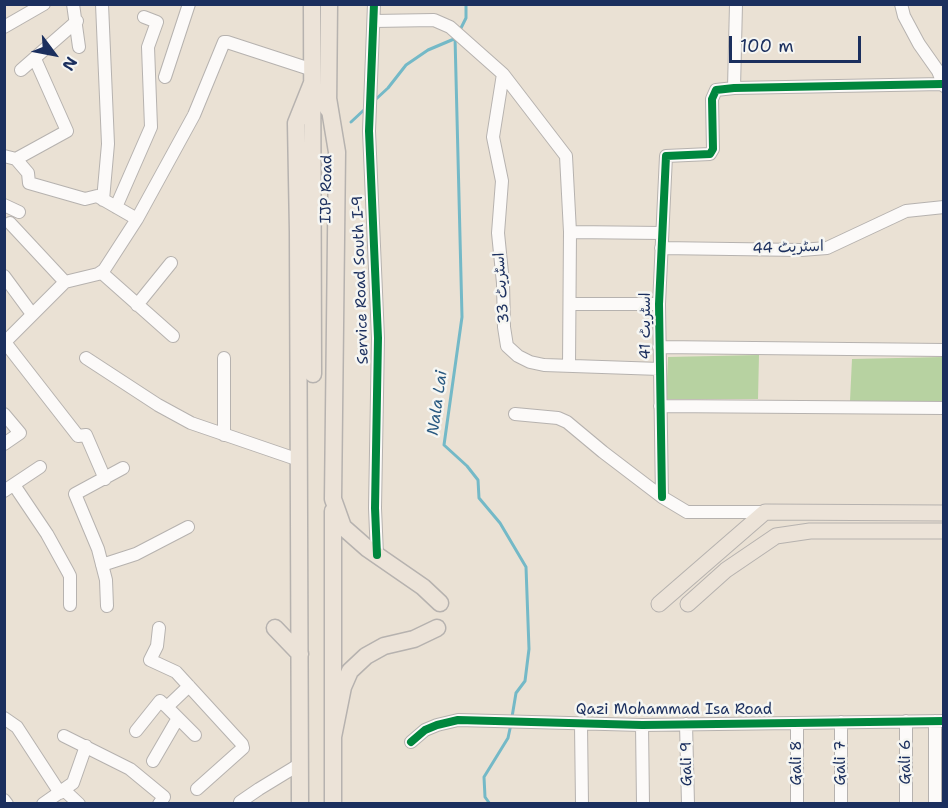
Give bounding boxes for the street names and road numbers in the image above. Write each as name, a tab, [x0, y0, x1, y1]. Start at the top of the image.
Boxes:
street label: IJP Road	[317, 154, 337, 224]
street label: Service Road South I-9	[349, 195, 373, 365]
street label: اسٹریٹ 44	[752, 238, 824, 258]
street label: اسٹریٹ 33	[491, 252, 513, 324]
street label: اسٹریٹ 41	[637, 293, 655, 359]
street label: Qazi Mohammad Isa Road	[576, 701, 772, 719]
street label: Gali 6	[897, 740, 915, 784]
street label: Gali 9	[678, 741, 696, 787]
street label: Gali 8	[788, 741, 806, 785]
street label: Gali 7	[832, 741, 850, 785]

